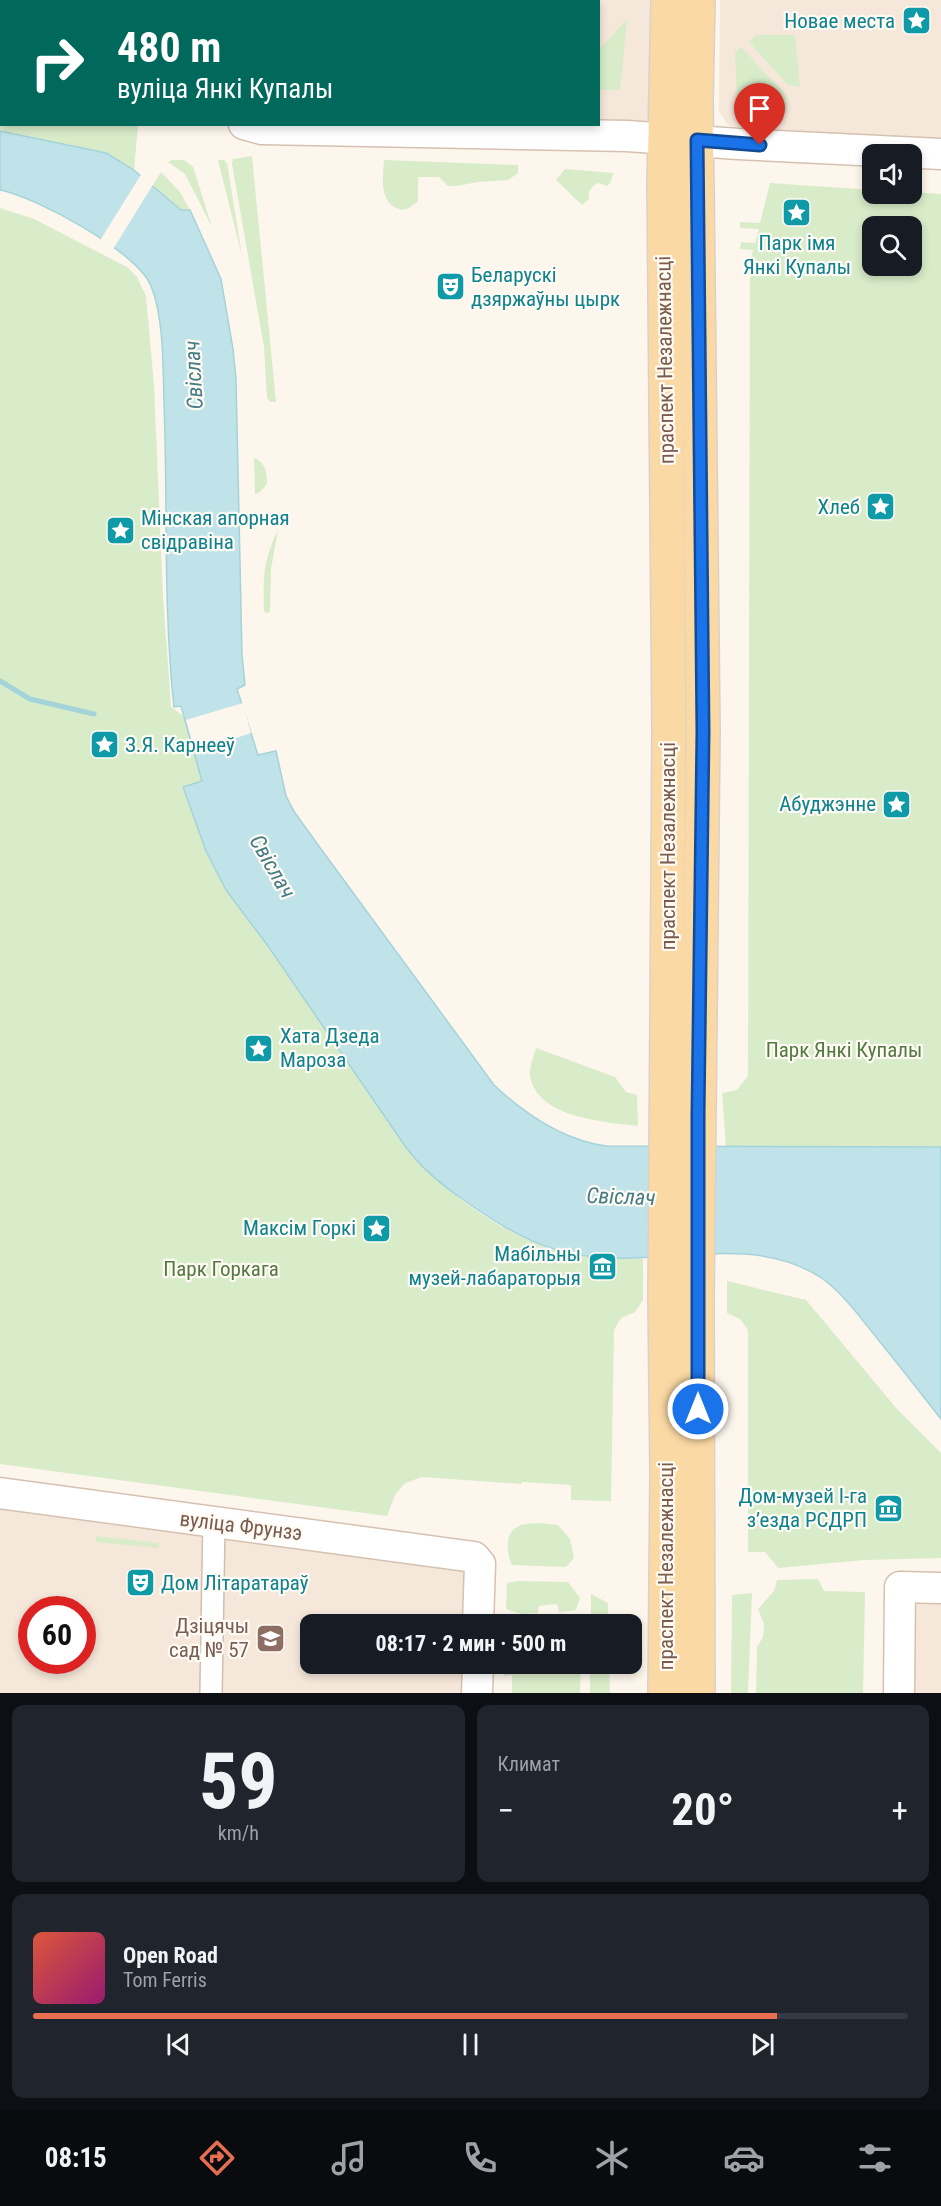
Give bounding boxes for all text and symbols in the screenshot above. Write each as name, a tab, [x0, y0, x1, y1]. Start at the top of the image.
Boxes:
place icon: Новае места	[900, 5, 932, 37]
place label: Новае места	[784, 9, 895, 33]
text: 480 m	[117, 23, 222, 72]
icon: right	[18, 24, 96, 102]
text: вуліца Янкі Купалы	[117, 73, 333, 105]
pin	[734, 83, 785, 145]
icon: arrive	[743, 92, 776, 125]
map controls	[862, 144, 922, 276]
button: sound	[862, 144, 922, 204]
place icon: Парк імя Янкі Купалы	[781, 196, 813, 228]
button: search	[862, 216, 922, 276]
place label: Парк імя Янкі Купалы	[743, 231, 851, 279]
street label: праспект Незалежнасці	[651, 256, 679, 464]
place label: Беларускі дзяржаўны цырк	[471, 263, 620, 311]
theatre icon: Беларускі дзяржаўны цырк	[434, 271, 466, 303]
water label: Свіслач	[179, 340, 208, 410]
place icon: Хлеб	[865, 491, 897, 523]
place label: Хлеб	[818, 495, 860, 519]
place label: Мінская апорная свідравіна	[141, 506, 290, 554]
place icon: Мінская апорная свідравіна	[104, 514, 136, 546]
place icon: З.Я. Карнееў	[88, 729, 120, 761]
place label: З.Я. Карнееў	[125, 733, 235, 757]
street label: праспект Незалежнасці	[656, 742, 680, 950]
place icon: Абуджэнне	[881, 788, 913, 820]
place label: Абуджэнне	[779, 792, 876, 816]
water label: Свіслач	[244, 830, 301, 902]
place label: Хата Дзеда Мароза	[280, 1024, 380, 1072]
place icon: Хата Дзеда Мароза	[243, 1032, 275, 1064]
park label: Парк Янкі Купалы	[766, 1038, 922, 1062]
water label: Свіслач	[586, 1183, 656, 1210]
place icon: Максім Горкі	[361, 1212, 393, 1244]
place label: Максім Горкі	[243, 1216, 356, 1240]
place label: Мабільны музей-лабараторыя	[408, 1242, 581, 1290]
museum icon: Мабільны музей-лабараторыя	[586, 1250, 618, 1282]
park label: Парк Горкага	[163, 1257, 279, 1281]
position arrow	[666, 1377, 730, 1441]
street label: праспект Незалежнасці	[654, 1462, 678, 1670]
place label: Дом-музей I-га зʼезда РСДРП	[738, 1484, 867, 1532]
museum icon: Дом-музей I-га зʼезда РСДРП	[872, 1492, 904, 1524]
street label: вуліца Фрунзэ	[178, 1507, 304, 1545]
theatre icon: Дом Літаратараў	[124, 1567, 156, 1599]
place label: Дом Літаратараў	[161, 1571, 309, 1595]
speed limit sign: 60	[18, 1596, 96, 1674]
place label: Дзіцячы сад № 57	[169, 1614, 249, 1662]
school or university icon: Дзіцячы сад № 57	[254, 1622, 286, 1654]
text: 08:17 · 2 мин · 500 m	[376, 1631, 566, 1656]
text: 59	[199, 1736, 278, 1827]
text: Климат	[498, 1752, 560, 1776]
text: 20°	[671, 1783, 734, 1836]
text: −	[498, 1791, 514, 1830]
text: +	[892, 1791, 908, 1830]
text: km/h	[218, 1821, 259, 1845]
text: Open Road	[123, 1943, 218, 1968]
text: Tom Ferris	[123, 1968, 207, 1992]
icon: previous	[162, 2028, 195, 2061]
icon: pause	[454, 2028, 487, 2061]
icon: next	[746, 2028, 779, 2061]
icon: directions	[196, 2137, 238, 2179]
icon: music	[328, 2137, 370, 2179]
icon: phone	[459, 2137, 501, 2179]
icon: climate	[591, 2137, 633, 2179]
icon: car	[723, 2137, 765, 2179]
icon: filters	[854, 2137, 896, 2179]
text: 08:15	[45, 2142, 107, 2174]

